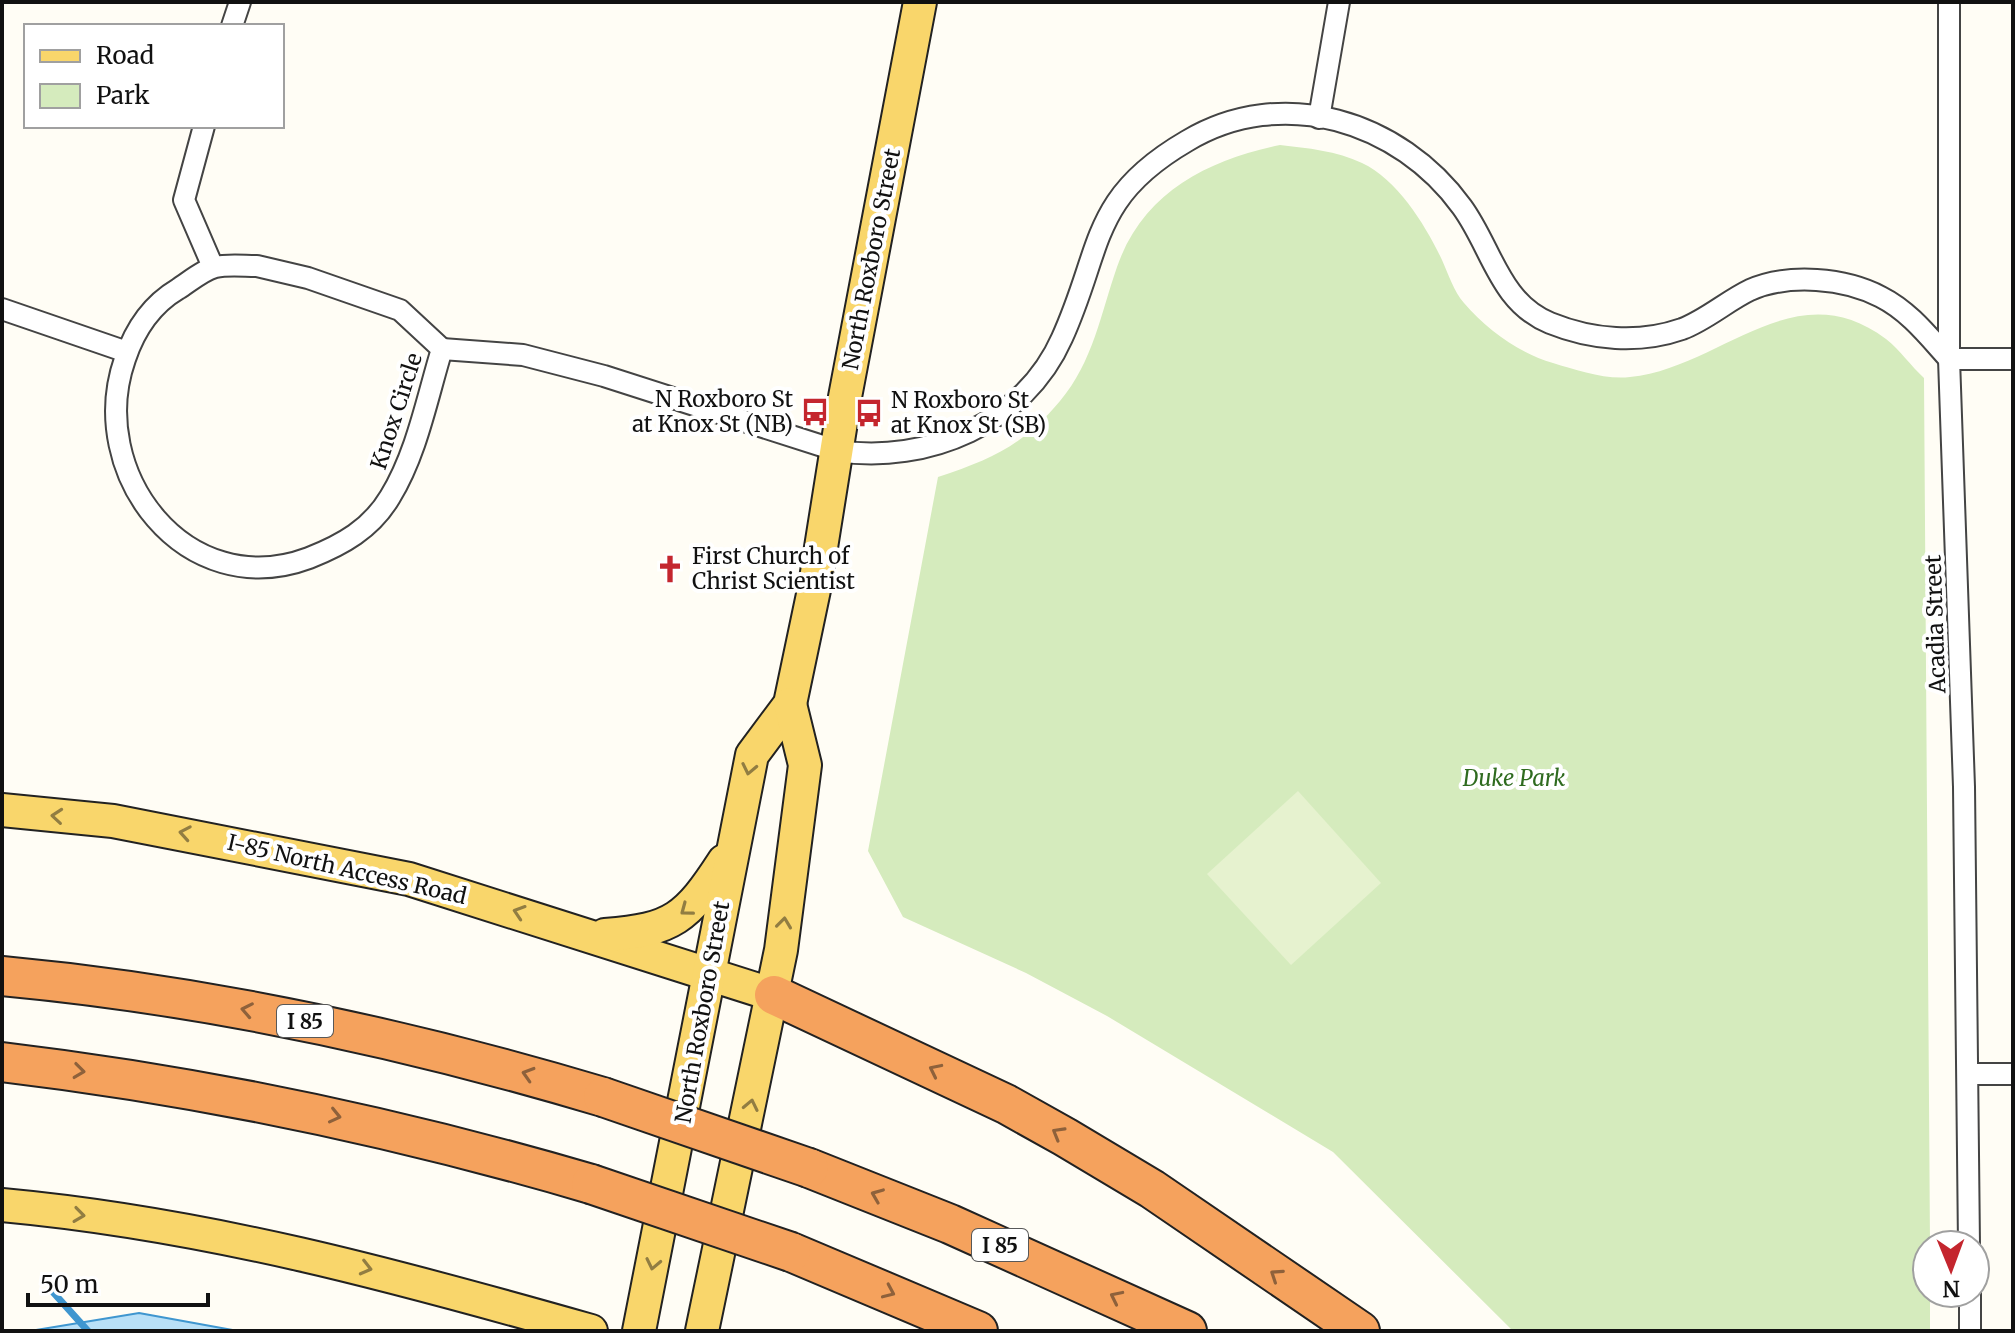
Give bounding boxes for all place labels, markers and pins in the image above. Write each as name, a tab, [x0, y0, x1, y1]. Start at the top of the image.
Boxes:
place label: N Roxboro St at Knox St (NB)	[632, 385, 793, 438]
place label: N Roxboro St at Knox St (SB)	[891, 386, 1046, 439]
bus stop icon: N Roxboro St at Knox St (NB)	[800, 397, 830, 427]
bus stop icon: N Roxboro St at Knox St (SB)	[854, 398, 884, 428]
place label: First Church of Christ Scientist	[692, 542, 855, 595]
church icon: First Church of Christ Scientist	[655, 554, 685, 584]

